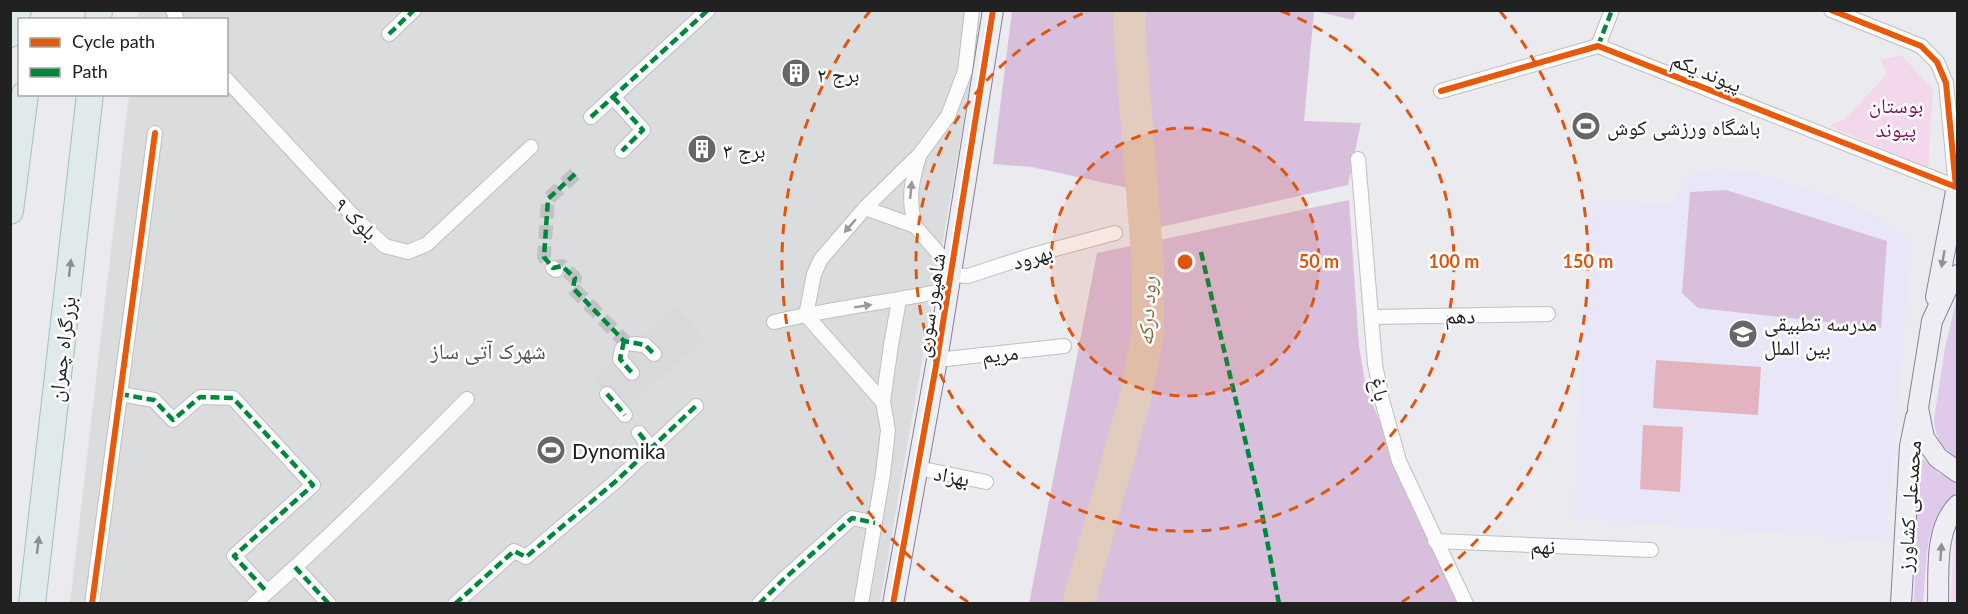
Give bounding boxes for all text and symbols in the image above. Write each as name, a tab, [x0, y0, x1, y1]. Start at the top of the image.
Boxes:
legend	[18, 18, 228, 96]
text: Cycle path	[72, 30, 155, 52]
street label: پیوند یکم	[1667, 46, 1746, 99]
building icon: برج ۲	[780, 57, 812, 89]
text: Path	[72, 60, 108, 82]
place label: برج ۲	[817, 61, 859, 88]
park label: بوستان پیوند	[1869, 92, 1923, 142]
sports icon: باشگاه ورزشی کوش	[1570, 110, 1602, 142]
place label: باشگاه ورزشی کوش	[1607, 114, 1760, 141]
building icon: برج ۳	[686, 133, 718, 165]
place label: برج ۳	[723, 137, 765, 164]
one-way arrow	[906, 180, 916, 199]
street label: بلوک ۹	[330, 191, 384, 245]
one-way arrow	[843, 218, 856, 234]
street label: بهرود	[1009, 238, 1055, 275]
text: 50 m	[1299, 250, 1339, 272]
text: 100 m	[1429, 250, 1479, 272]
text: 150 m	[1563, 250, 1613, 272]
one-way arrow	[1938, 250, 1947, 269]
street label: شاهپور سوری	[908, 251, 951, 359]
centre of rings	[1175, 252, 1195, 272]
one-way arrow	[65, 259, 75, 278]
water label: رود درکه	[1131, 275, 1161, 347]
street label: بزرگراه چمران	[42, 295, 81, 403]
one-way arrow	[854, 301, 873, 310]
street label: دهم	[1445, 302, 1475, 331]
place label: مدرسه تطبیقی بین الملل	[1764, 310, 1877, 361]
school or university icon: مدرسه تطبیقی بین الملل	[1727, 318, 1759, 350]
district label: شهرک آتی ساز	[429, 337, 546, 365]
street label: مریم	[981, 339, 1020, 370]
street label: باغ	[1364, 375, 1396, 404]
sports icon: Dynomika	[535, 434, 567, 466]
place label: Dynomika	[572, 438, 666, 463]
street label: محمدعلی کشاورز	[1891, 439, 1927, 574]
street label: بهزاد	[932, 459, 972, 492]
street label: نهم	[1530, 532, 1556, 561]
one-way arrow	[33, 536, 43, 555]
one-way arrow	[1936, 543, 1945, 562]

